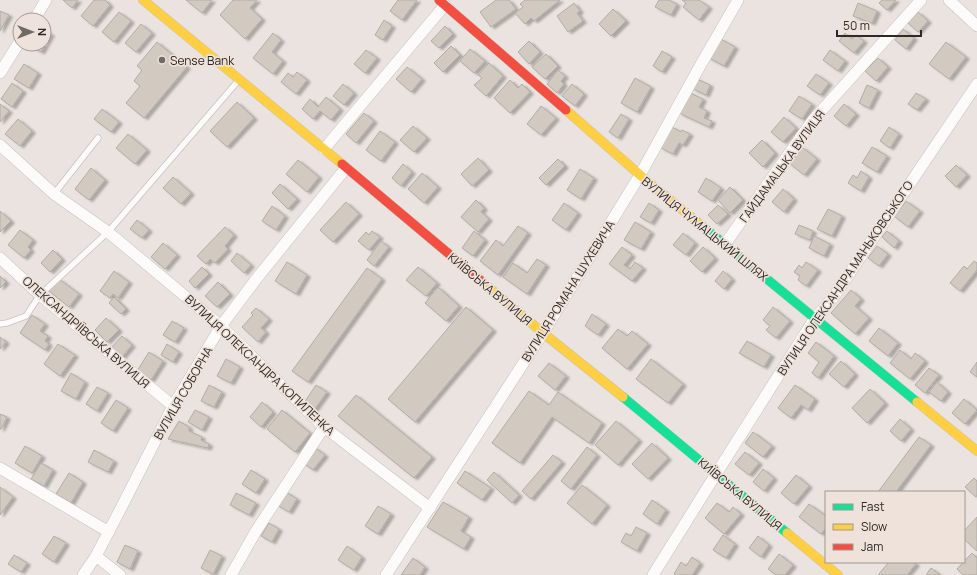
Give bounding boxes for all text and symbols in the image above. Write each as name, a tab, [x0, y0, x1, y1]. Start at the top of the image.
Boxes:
north arrow	[12, 12, 52, 52]
scale bar	[837, 12, 921, 38]
text: 50 m	[843, 17, 870, 34]
text: N	[35, 28, 50, 36]
place label: Sense Bank	[170, 52, 235, 69]
marker: Sense Bank	[157, 55, 167, 65]
street label: ГАЙДАМАЦЬКА ВУЛИЦЯ	[735, 106, 829, 226]
street label: ВУЛИЦЯ ЧУМАЦЬКИЙ ШЛЯХ	[638, 173, 772, 286]
street label: ВУЛИЦЯ ОЛЕКСАНДРА МАНЬКОВСЬКОГО	[773, 177, 917, 379]
street label: ВУЛИЦЯ РОМАНА ШУХЕВИЧА	[517, 217, 619, 365]
street label: КИЇВСЬКА ВУЛИЦЯ	[444, 249, 536, 329]
street label: ОЛЕКСАНДРІЇВСЬКА ВУЛИЦЯ	[19, 272, 153, 392]
street label: ВУЛИЦЯ ОЛЕКСАНДРА КОПИЛЕНКА	[181, 291, 339, 439]
street label: ВУЛИЦЯ СОБОРНА	[149, 343, 217, 443]
street label: КИЇВСЬКА ВУЛИЦЯ	[694, 454, 786, 534]
legend	[825, 491, 965, 563]
text: Fast	[861, 498, 885, 515]
text: Slow	[861, 518, 887, 535]
text: Jam	[861, 538, 883, 555]

